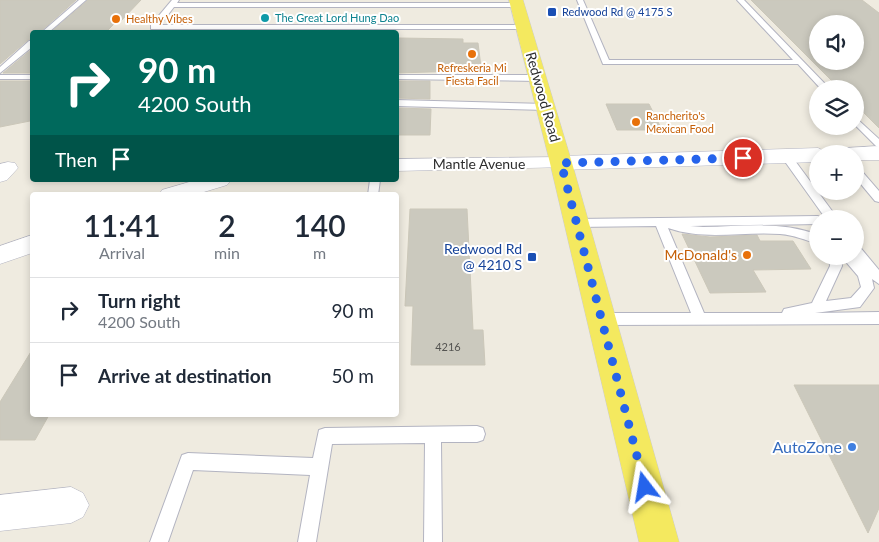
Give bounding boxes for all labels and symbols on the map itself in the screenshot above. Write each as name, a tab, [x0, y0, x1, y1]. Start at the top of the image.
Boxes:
place label: Redwood Rd @ 4175 S	[562, 5, 672, 18]
marker: Redwood Rd @ 4175 S	[546, 6, 558, 18]
place label: The Great Lord Hung Dao	[275, 11, 399, 24]
place label: Healthy Vibes	[126, 12, 193, 25]
marker: The Great Lord Hung Dao	[259, 12, 271, 24]
marker: Healthy Vibes	[110, 13, 122, 25]
marker: Refreskeria Mi Fiesta Facil	[466, 48, 478, 60]
street label: Redwood Road	[523, 50, 564, 144]
place label: Refreskeria Mi Fiesta Facil	[437, 61, 507, 87]
place label: Rancherito's Mexican Food	[646, 109, 714, 135]
marker: Rancherito's Mexican Food	[630, 116, 642, 128]
pin	[722, 137, 764, 179]
street label: Mantle Avenue	[433, 155, 525, 172]
place label: Redwood Rd @ 4210 S	[444, 240, 522, 273]
place label: McDonald's	[664, 246, 737, 263]
marker: McDonald's	[741, 249, 753, 261]
marker: Redwood Rd @ 4210 S	[526, 251, 538, 263]
house number: 4216	[435, 340, 461, 353]
place label: AutoZone	[772, 437, 842, 456]
marker: AutoZone	[846, 441, 858, 453]
position arrow	[618, 460, 670, 512]

